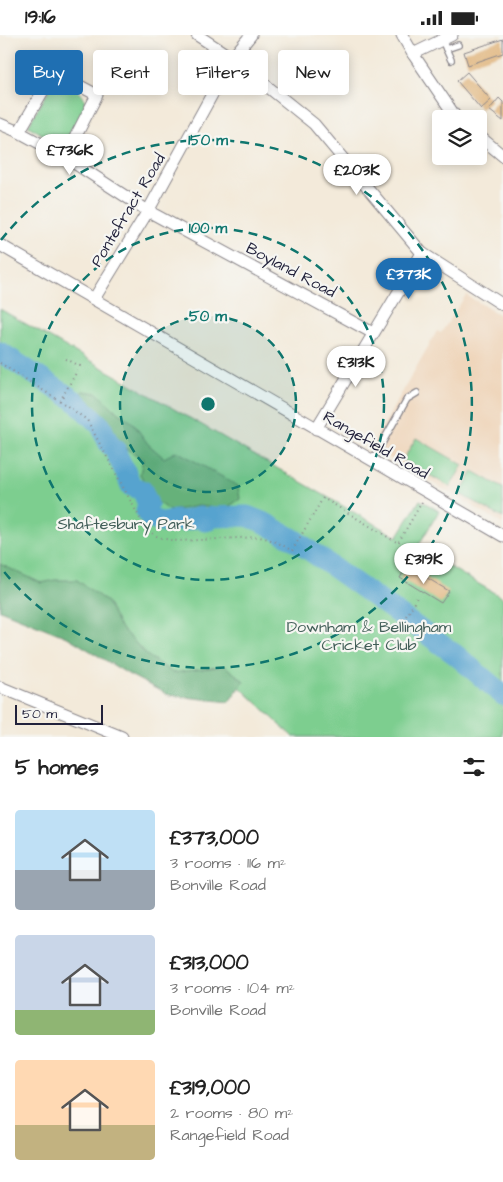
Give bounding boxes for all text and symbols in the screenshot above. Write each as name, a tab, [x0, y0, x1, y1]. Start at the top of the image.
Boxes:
text: 19:16	[25, 4, 56, 31]
chip: Buy	[15, 50, 83, 95]
chip: Rent	[93, 50, 168, 95]
chip: Filters	[178, 50, 268, 95]
chip: New	[278, 50, 349, 95]
map controls	[432, 110, 487, 165]
button: layers	[432, 110, 487, 165]
text: 150 m	[188, 130, 228, 151]
pin: £736K	[35, 133, 105, 176]
text: £736K	[47, 139, 93, 161]
street label: Pontefract Road	[85, 149, 171, 271]
pin: £203K	[322, 154, 392, 196]
text: £203K	[334, 159, 380, 181]
text: 100 m	[189, 218, 228, 239]
street label: Boyland Road	[242, 237, 340, 304]
pin: £373K	[374, 257, 444, 300]
text: £373K	[387, 263, 431, 285]
text: 50 m	[189, 306, 227, 327]
pin: £313K	[321, 345, 391, 388]
text: £313K	[338, 351, 374, 373]
centre of rings	[199, 395, 217, 413]
street label: Rangefield Road	[319, 406, 433, 485]
park label: Shaftesbury Park	[57, 513, 195, 536]
pin: £319K	[389, 543, 459, 585]
text: £319K	[405, 548, 443, 570]
park label: Downham & Bellingham Cricket Club	[287, 616, 452, 656]
scale bar	[15, 702, 102, 725]
text: 50 m	[22, 704, 57, 724]
text: 5 homes	[15, 753, 99, 782]
icon: filters	[460, 753, 488, 781]
text: £373,000	[170, 823, 259, 852]
icon: home	[55, 830, 115, 890]
text: 3 rooms · 116 m²	[170, 852, 286, 874]
text: Bonville Road	[170, 874, 266, 896]
text: £313,000	[170, 948, 249, 977]
icon: home	[55, 955, 115, 1015]
text: 3 rooms · 104 m²	[170, 977, 295, 999]
text: Bonville Road	[170, 999, 266, 1021]
text: £319,000	[170, 1073, 250, 1102]
icon: home	[55, 1080, 115, 1140]
text: 2 rooms · 80 m²	[170, 1102, 293, 1124]
text: Rangefield Road	[170, 1124, 289, 1146]

